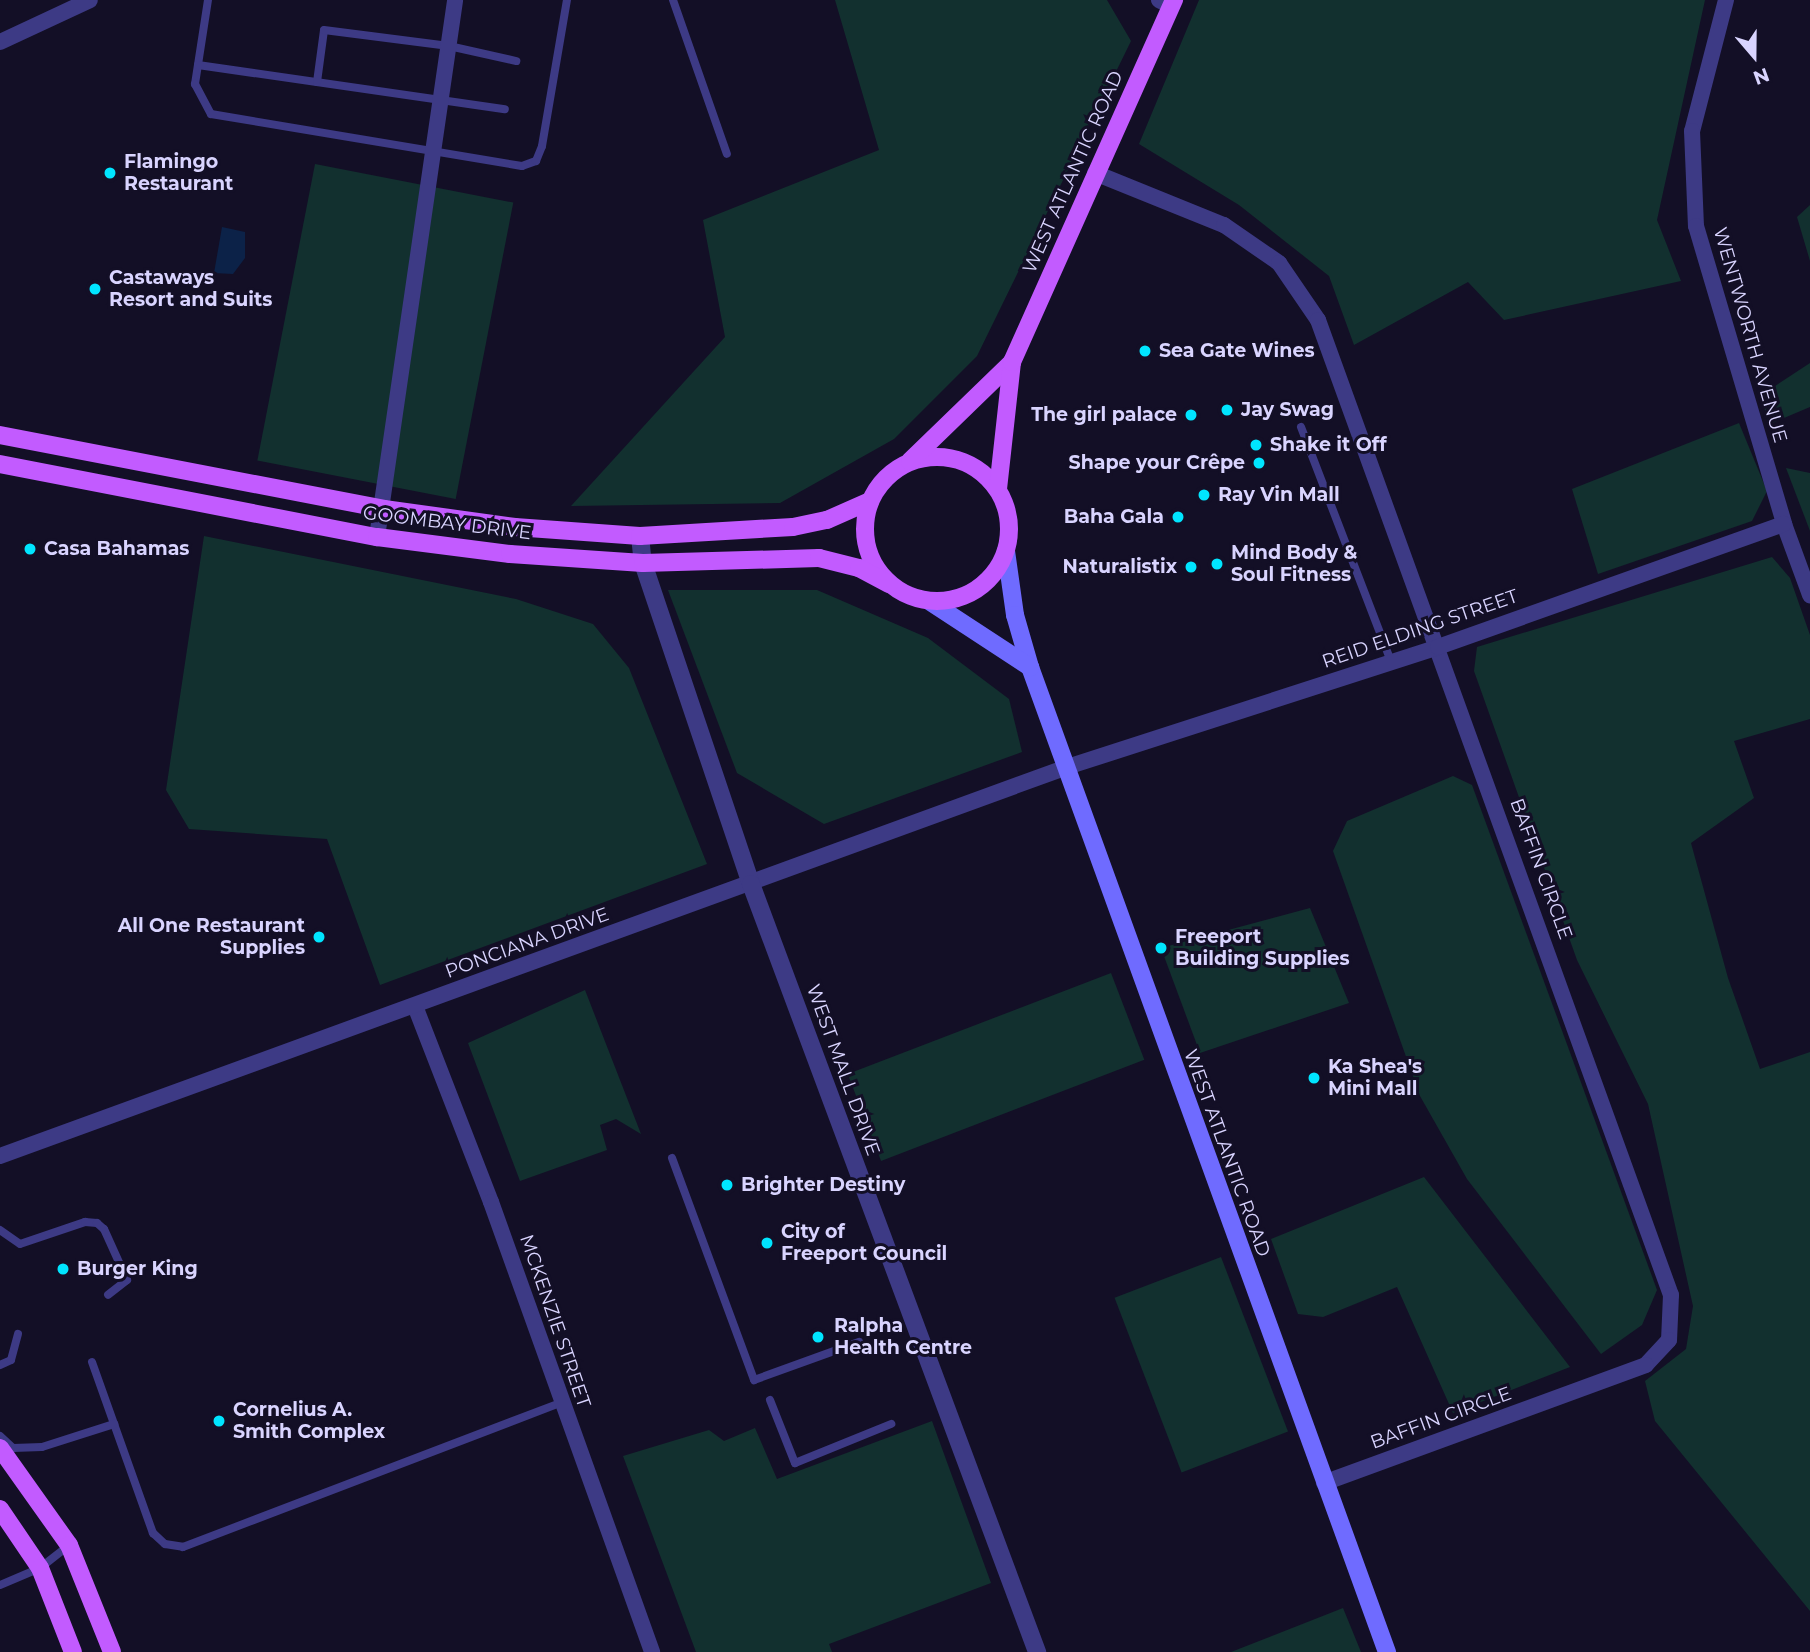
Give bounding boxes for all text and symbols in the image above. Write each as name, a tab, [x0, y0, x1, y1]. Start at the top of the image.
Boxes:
north arrow	[1719, 21, 1789, 91]
text: N	[1750, 63, 1773, 90]
street label: WEST ATLANTIC ROAD	[1018, 67, 1128, 277]
place label: Flamingo Restaurant	[124, 151, 233, 195]
marker: Flamingo Restaurant	[102, 165, 118, 181]
street label: WENTWORTH AVENUE	[1708, 225, 1792, 445]
place label: Castaways Resort and Suits	[109, 267, 272, 311]
marker: Castaways Resort and Suits	[87, 281, 103, 297]
place label: Sea Gate Wines	[1159, 340, 1315, 362]
marker: Sea Gate Wines	[1137, 343, 1153, 359]
place label: Jay Swag	[1241, 399, 1334, 421]
marker: Jay Swag	[1219, 402, 1235, 418]
place label: The girl palace	[1031, 404, 1177, 426]
marker: The girl palace	[1183, 407, 1199, 423]
place label: Shake it Off	[1270, 434, 1387, 456]
marker: Shake it Off	[1248, 437, 1264, 453]
place label: Shape your Crêpe	[1069, 452, 1245, 474]
marker: Shape your Crêpe	[1251, 455, 1267, 471]
place label: Ray Vin Mall	[1218, 484, 1340, 506]
marker: Ray Vin Mall	[1196, 487, 1212, 503]
street label: GOOMBAY DRIVE	[362, 501, 532, 545]
place label: Baha Gala	[1064, 506, 1164, 528]
marker: Baha Gala	[1170, 509, 1186, 525]
place label: Casa Bahamas	[44, 538, 189, 560]
marker: Casa Bahamas	[22, 541, 38, 557]
place label: Mind Body & Soul Fitness	[1231, 542, 1357, 586]
place label: Naturalistix	[1063, 556, 1177, 578]
marker: Mind Body & Soul Fitness	[1209, 556, 1225, 572]
marker: Naturalistix	[1183, 559, 1199, 575]
street label: REID ELDING STREET	[1319, 585, 1521, 673]
street label: BAFFIN CIRCLE	[1505, 795, 1577, 943]
street label: PONCIANA DRIVE	[442, 903, 612, 983]
place label: All One Restaurant Supplies	[118, 915, 305, 959]
place label: Freeport Building Supplies	[1175, 926, 1350, 970]
marker: All One Restaurant Supplies	[311, 929, 327, 945]
marker: Freeport Building Supplies	[1153, 940, 1169, 956]
street label: WEST MALL DRIVE	[801, 981, 885, 1159]
street label: WEST ATLANTIC ROAD	[1179, 1046, 1275, 1260]
place label: Ka Shea's Mini Mall	[1328, 1056, 1422, 1100]
marker: Ka Shea's Mini Mall	[1306, 1070, 1322, 1086]
place label: Brighter Destiny	[741, 1174, 905, 1196]
marker: Brighter Destiny	[719, 1177, 735, 1193]
place label: City of Freeport Council	[781, 1221, 947, 1265]
street label: MCKENZIE STREET	[515, 1231, 595, 1411]
marker: City of Freeport Council	[759, 1235, 775, 1251]
place label: Burger King	[77, 1258, 198, 1280]
marker: Burger King	[55, 1261, 71, 1277]
place label: Ralpha Health Centre	[834, 1315, 972, 1359]
marker: Ralpha Health Centre	[808, 1327, 828, 1347]
street label: BAFFIN CIRCLE	[1367, 1382, 1515, 1454]
place label: Cornelius A. Smith Complex	[233, 1399, 385, 1443]
marker: Cornelius A. Smith Complex	[211, 1413, 227, 1429]

